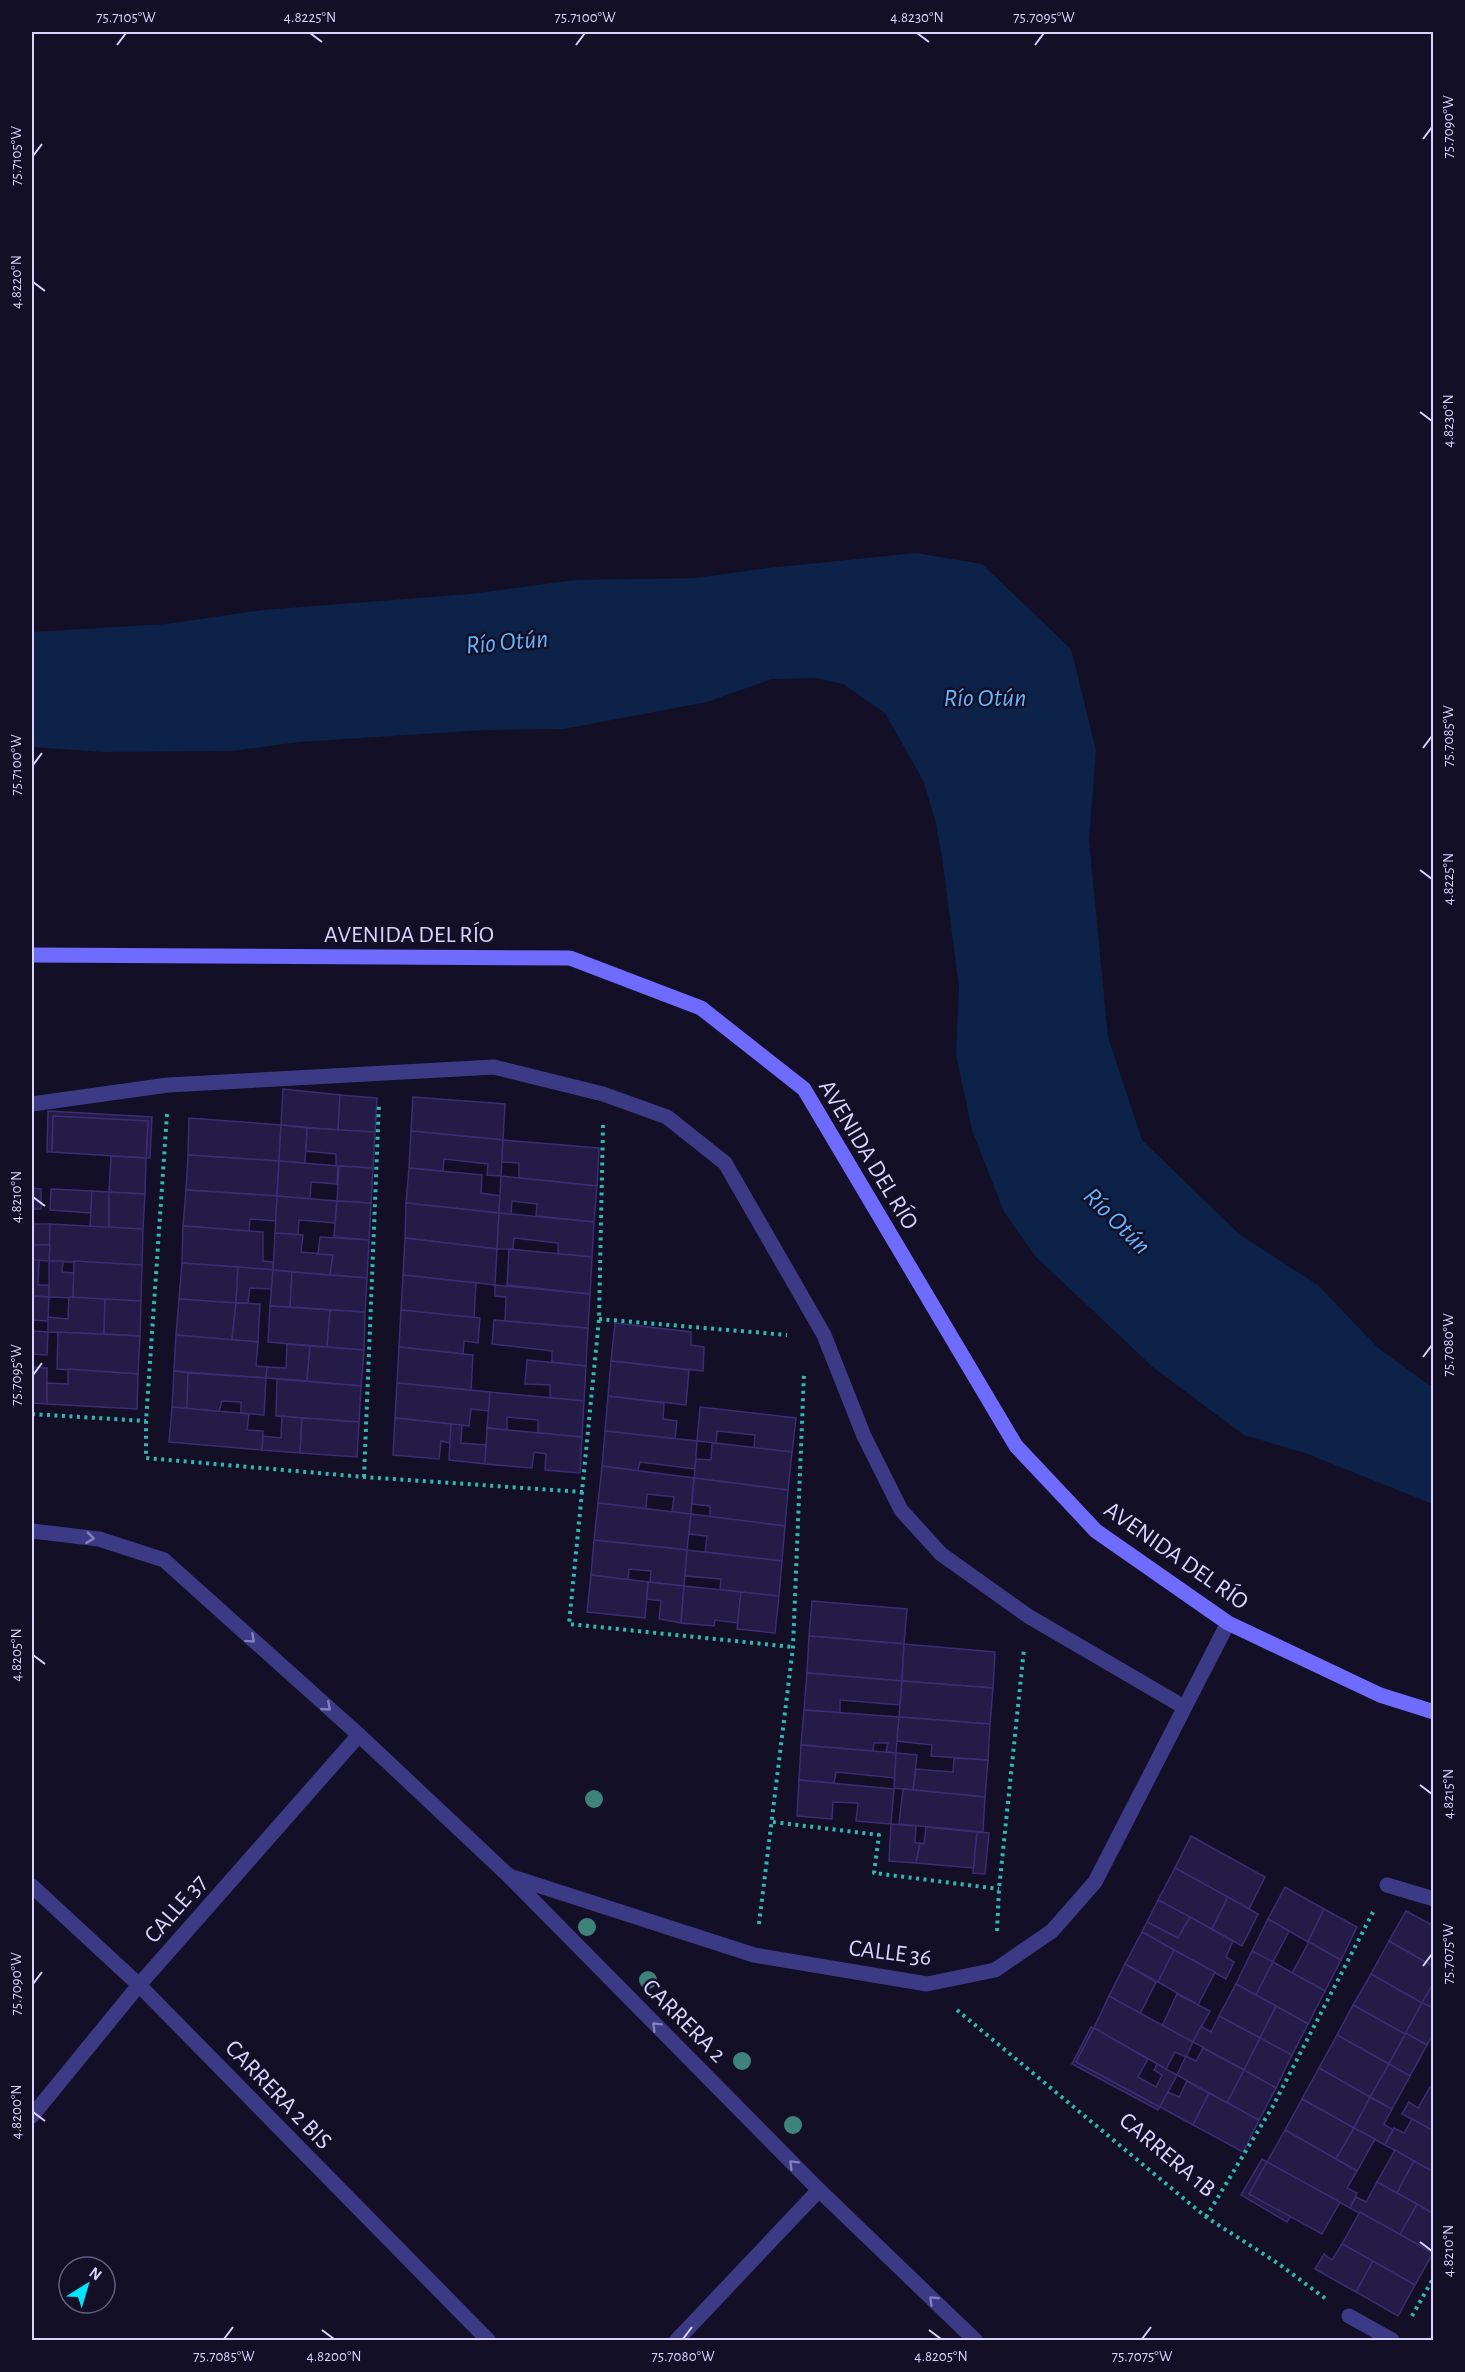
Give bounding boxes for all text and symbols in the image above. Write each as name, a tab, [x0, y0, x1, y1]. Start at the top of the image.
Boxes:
text: 75.7105°W	[96, 10, 156, 25]
text: 4.8225°N	[284, 10, 336, 25]
text: 75.7100°W	[554, 10, 616, 25]
text: 4.8230°N	[890, 10, 944, 25]
text: 75.7095°W	[1013, 10, 1075, 25]
text: 75.7090°W	[1441, 95, 1456, 159]
text: 75.7105°W	[9, 126, 24, 186]
text: 4.8220°N	[9, 255, 24, 309]
text: 4.8230°N	[1441, 394, 1456, 448]
water label: Río Otún	[465, 625, 549, 659]
water label: Río Otún	[944, 685, 1026, 711]
text: 75.7085°W	[1441, 705, 1456, 767]
text: 75.7100°W	[9, 734, 24, 796]
text: 4.8225°N	[1441, 853, 1456, 905]
street label: AVENIDA DEL RÍO	[324, 921, 494, 947]
street label: AVENIDA DEL RÍO	[814, 1075, 924, 1234]
text: 4.8210°N	[9, 1171, 24, 1223]
water label: Río Otún	[1079, 1183, 1155, 1259]
text: 75.7080°W	[1441, 1313, 1456, 1377]
text: 75.7095°W	[9, 1344, 24, 1406]
street label: AVENIDA DEL RÍO	[1100, 1496, 1254, 1615]
one-way arrow	[85, 1531, 94, 1543]
text: 4.8205°N	[9, 1628, 24, 1682]
one-way arrow	[244, 1632, 254, 1643]
one-way arrow	[320, 1700, 331, 1711]
text: 4.8215°N	[1441, 1769, 1456, 1819]
street label: CALLE 37	[140, 1870, 212, 1948]
text: 75.7075°W	[1441, 1923, 1456, 1984]
street label: CALLE 36	[847, 1936, 933, 1970]
text: 75.7090°W	[9, 1952, 24, 2016]
street label: CARRERA 2	[638, 1975, 730, 2067]
one-way arrow	[652, 2022, 663, 2032]
street label: CARRERA 2 BIS	[220, 2036, 336, 2154]
text: 4.8200°N	[9, 2084, 24, 2140]
street label: CARRERA 1B	[1115, 2108, 1219, 2202]
one-way arrow	[790, 2161, 801, 2172]
text: 4.8210°N	[1441, 2225, 1456, 2277]
north arrow	[57, 2255, 117, 2315]
text: N	[86, 2264, 105, 2284]
one-way arrow	[930, 2296, 940, 2307]
text: 75.7085°W	[193, 2349, 255, 2364]
text: 4.8200°N	[306, 2349, 362, 2364]
text: 75.7080°W	[651, 2349, 715, 2364]
text: 4.8205°N	[914, 2349, 968, 2364]
text: 75.7075°W	[1112, 2349, 1173, 2364]

